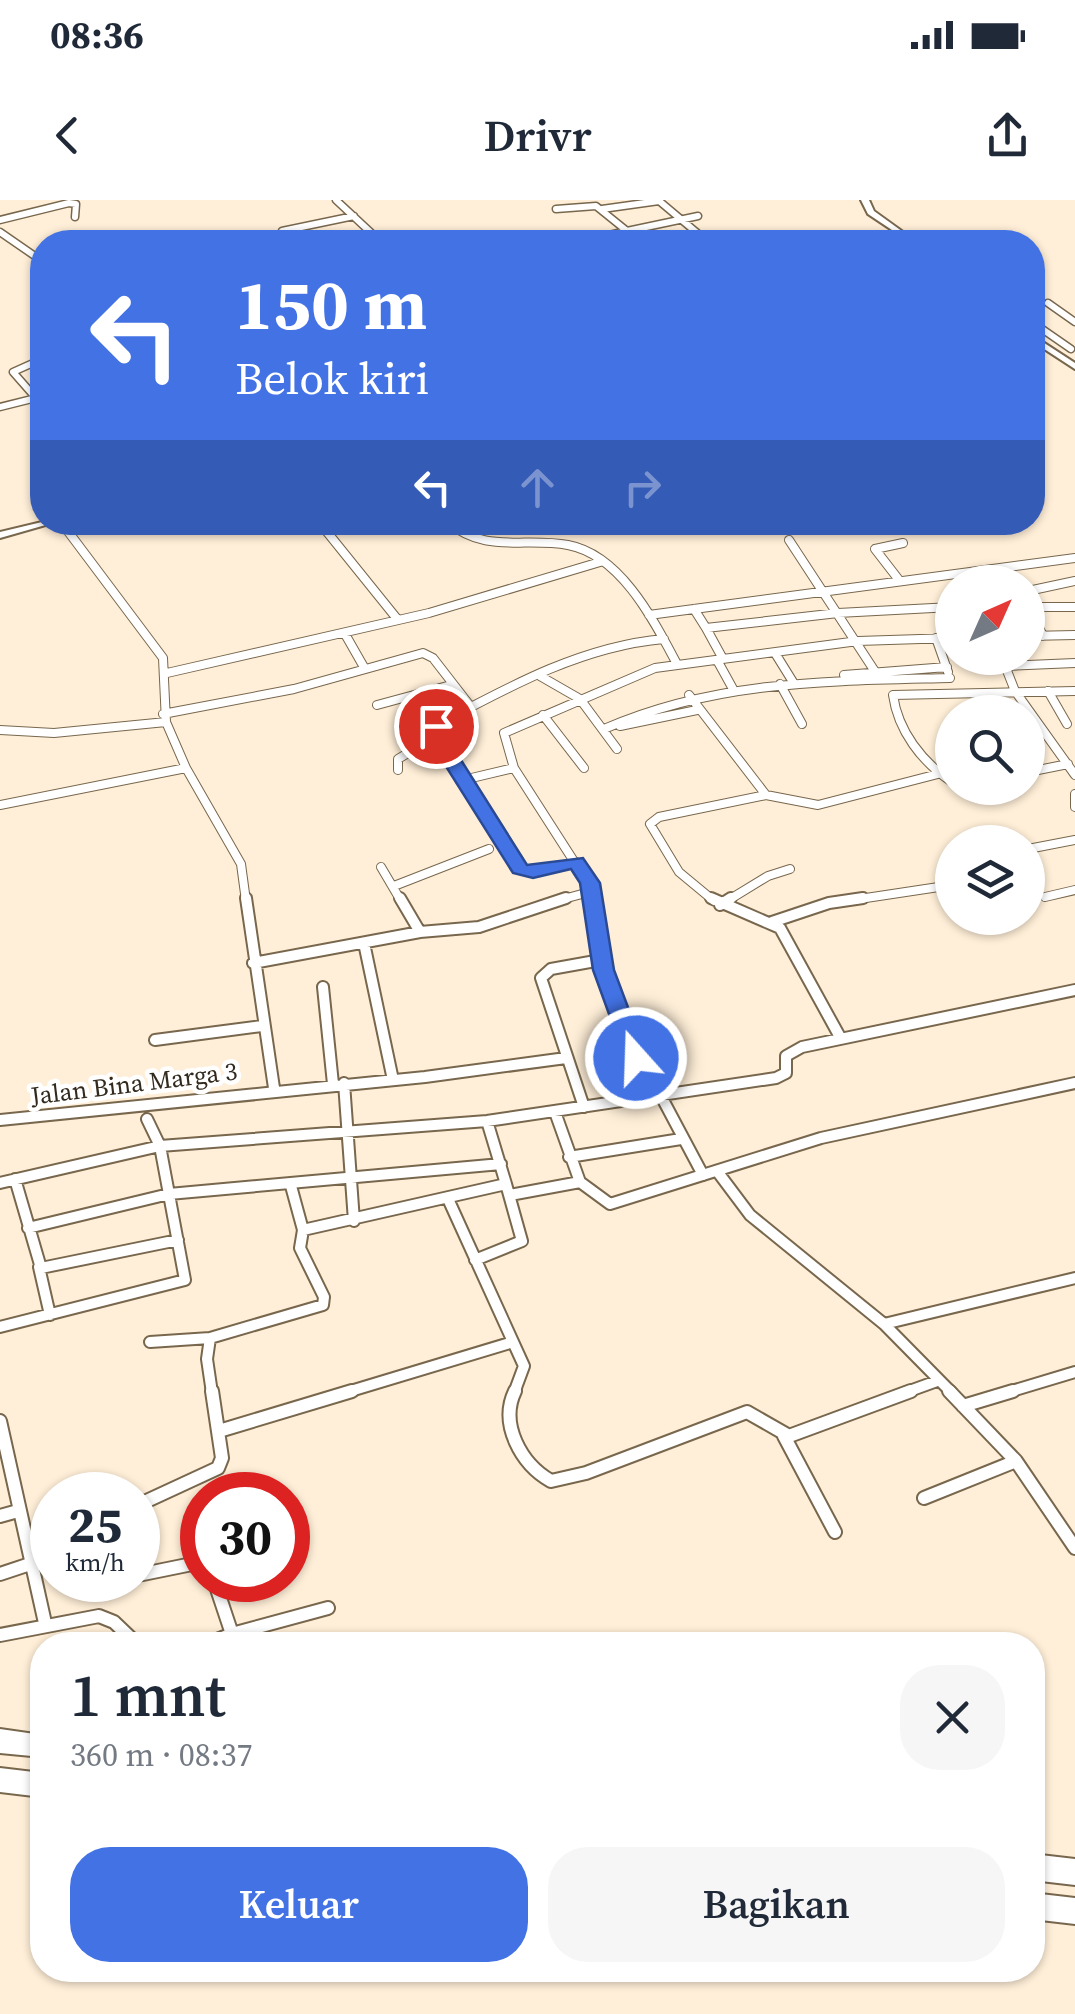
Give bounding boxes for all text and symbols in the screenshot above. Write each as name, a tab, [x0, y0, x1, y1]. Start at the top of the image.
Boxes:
text: 08:36	[50, 9, 144, 61]
text: Drivr	[483, 104, 592, 166]
icon: back	[40, 108, 95, 163]
icon: share	[980, 108, 1035, 163]
text: 150 m	[235, 256, 427, 352]
icon: left	[70, 270, 200, 400]
text: Belok kiri	[235, 347, 429, 409]
icon: left	[405, 460, 460, 515]
icon: ahead	[510, 460, 565, 515]
icon: right	[615, 460, 670, 515]
north arrow	[935, 565, 1045, 675]
map controls	[935, 565, 1045, 935]
pin	[394, 684, 479, 769]
button: search	[935, 695, 1045, 805]
icon: arrive	[409, 699, 464, 754]
button: layers	[935, 825, 1045, 935]
position arrow	[584, 1006, 688, 1110]
street label: Jalan Bina Marga 3	[28, 1053, 239, 1113]
speed limit sign: 30	[180, 1472, 310, 1602]
text: 25	[68, 1490, 122, 1559]
text: km/h	[65, 1545, 125, 1579]
text: 1 mnt	[70, 1654, 226, 1736]
button: close	[900, 1665, 1005, 1770]
text: 360 m · 08:37	[70, 1733, 252, 1777]
button: Keluar	[70, 1847, 528, 1962]
button: Bagikan	[548, 1847, 1005, 1962]

